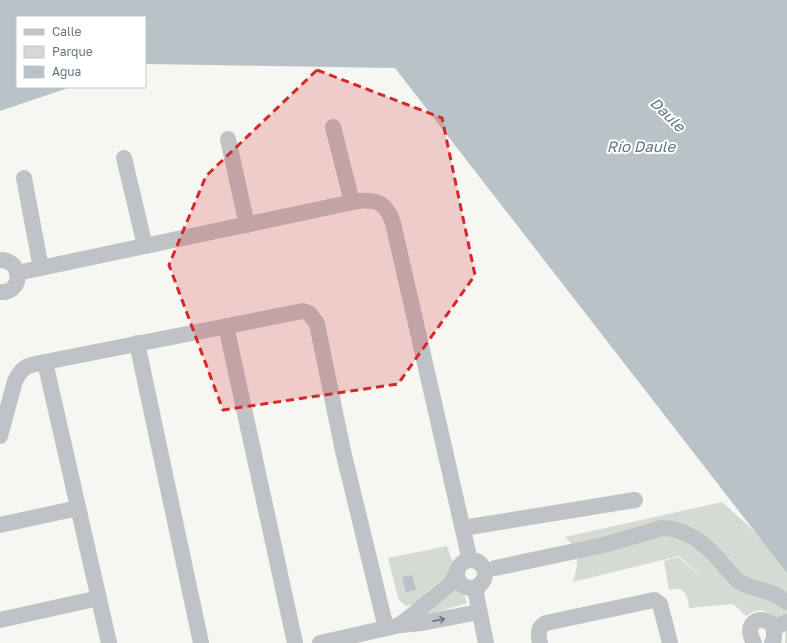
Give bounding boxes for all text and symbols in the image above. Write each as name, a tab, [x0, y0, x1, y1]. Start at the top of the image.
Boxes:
legend	[16, 16, 146, 88]
text: Calle	[52, 24, 82, 39]
text: Parque	[52, 44, 93, 59]
text: Agua	[52, 64, 81, 79]
water label: Daule	[647, 93, 690, 136]
water label: Río Daule	[607, 137, 676, 155]
one-way arrow	[432, 616, 445, 624]

